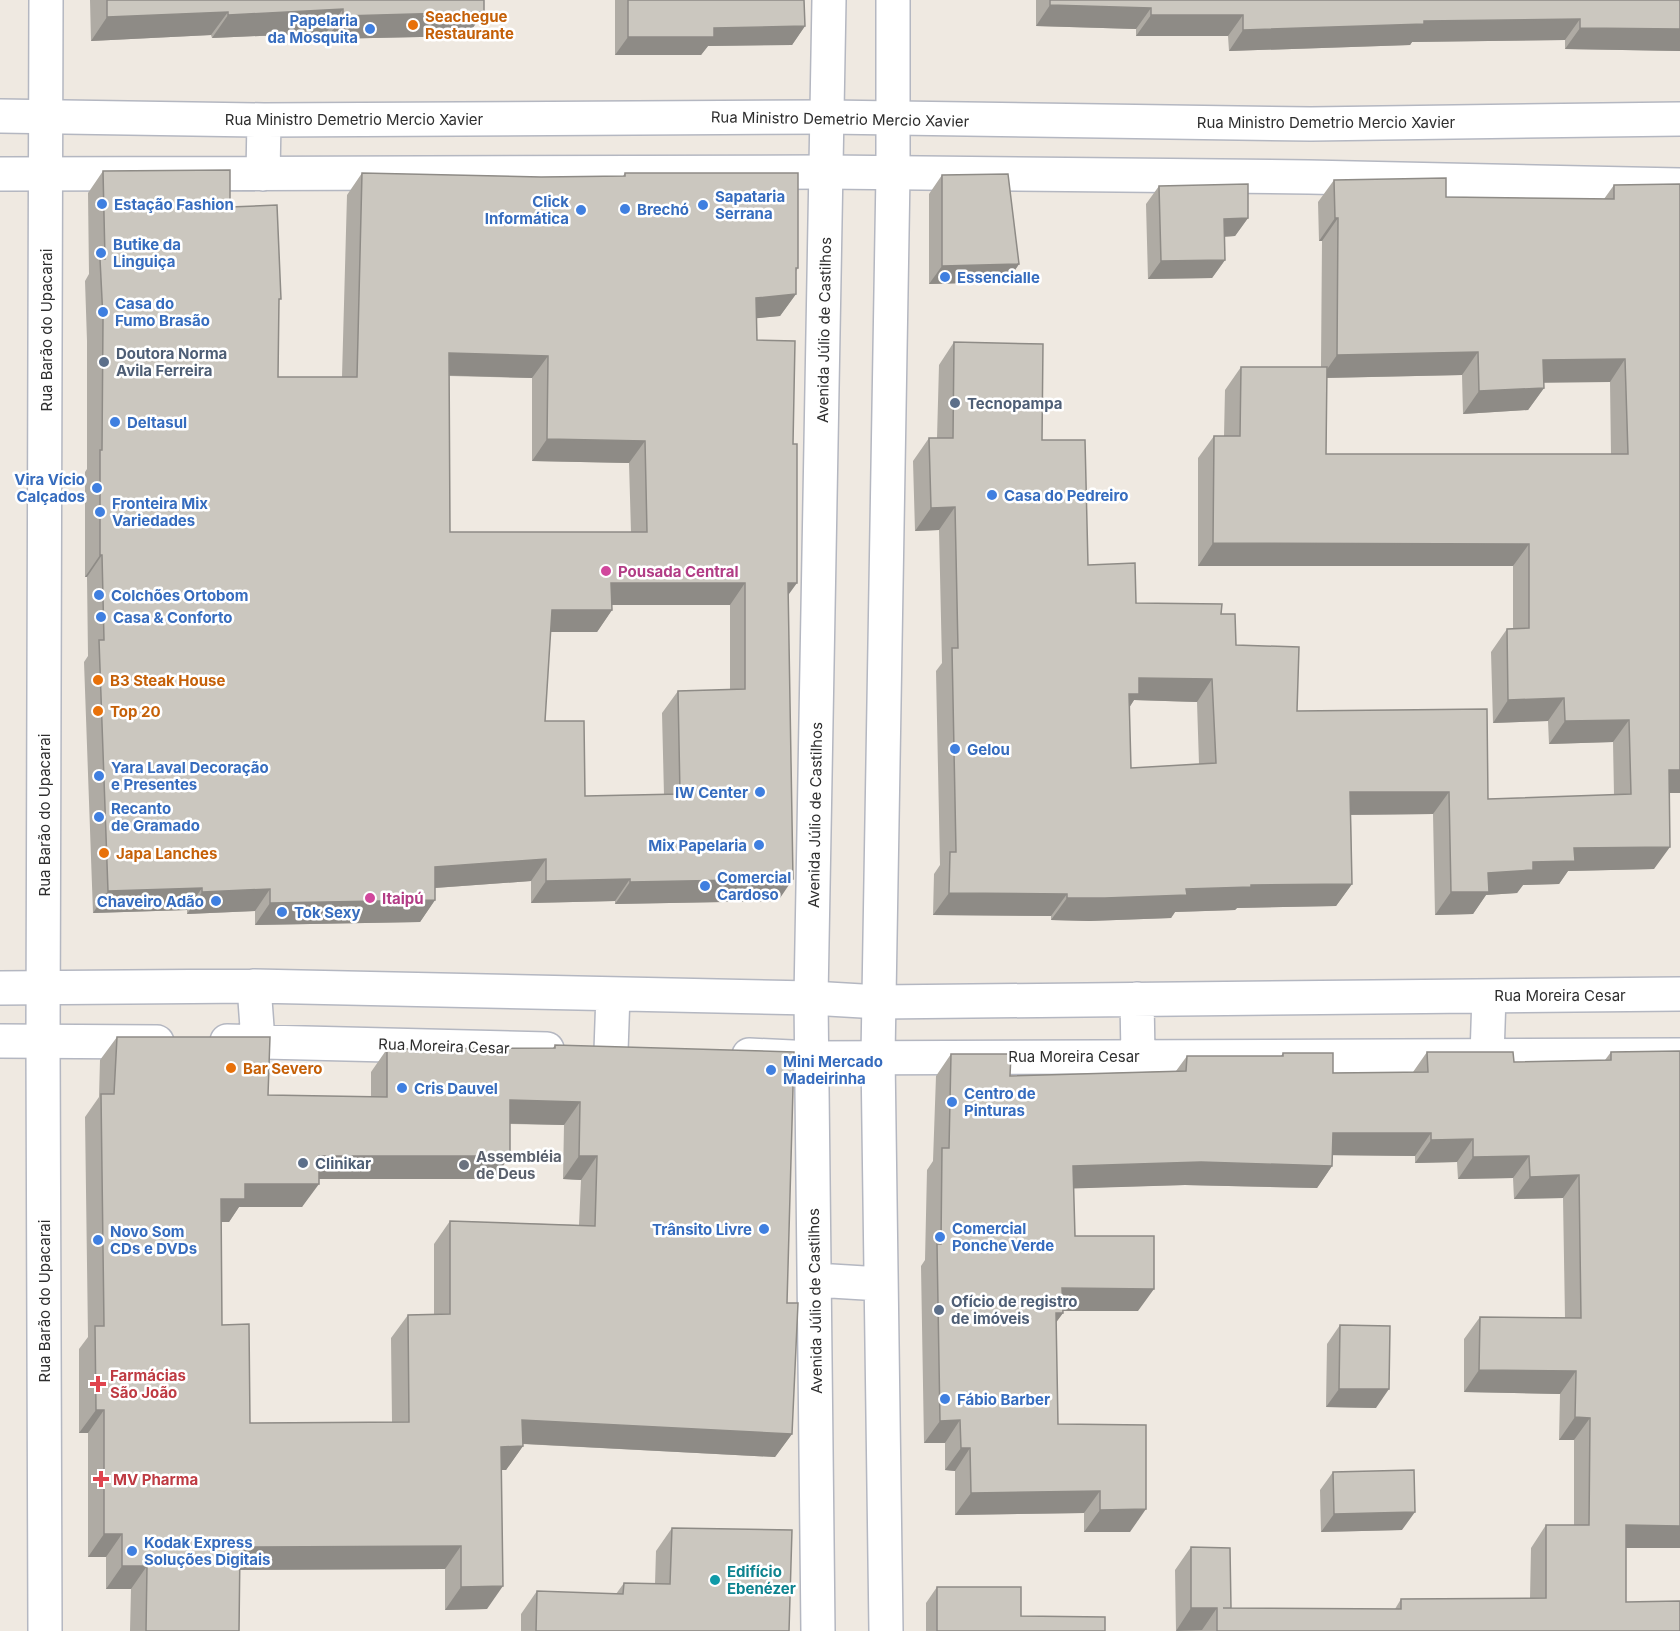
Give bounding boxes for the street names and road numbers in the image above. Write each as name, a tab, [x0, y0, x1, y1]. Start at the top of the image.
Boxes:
street label: Rua Ministro Demetrio Mercio Xavier	[711, 107, 970, 131]
street label: Rua Ministro Demetrio Mercio Xavier	[225, 110, 484, 129]
street label: Rua Ministro Demetrio Mercio Xavier	[1197, 113, 1456, 132]
street label: Avenida Júlio de Castilhos	[813, 237, 835, 423]
street label: Rua Barão do Upacarai	[37, 249, 56, 411]
street label: Avenida Júlio de Castilhos	[804, 722, 826, 908]
street label: Rua Barão do Upacarai	[35, 734, 54, 896]
street label: Rua Moreira Cesar	[1494, 986, 1626, 1005]
street label: Rua Moreira Cesar	[378, 1034, 510, 1058]
street label: Rua Moreira Cesar	[1008, 1047, 1140, 1066]
street label: Avenida Júlio de Castilhos	[804, 1208, 826, 1394]
street label: Rua Barão do Upacarai	[35, 1220, 54, 1382]

